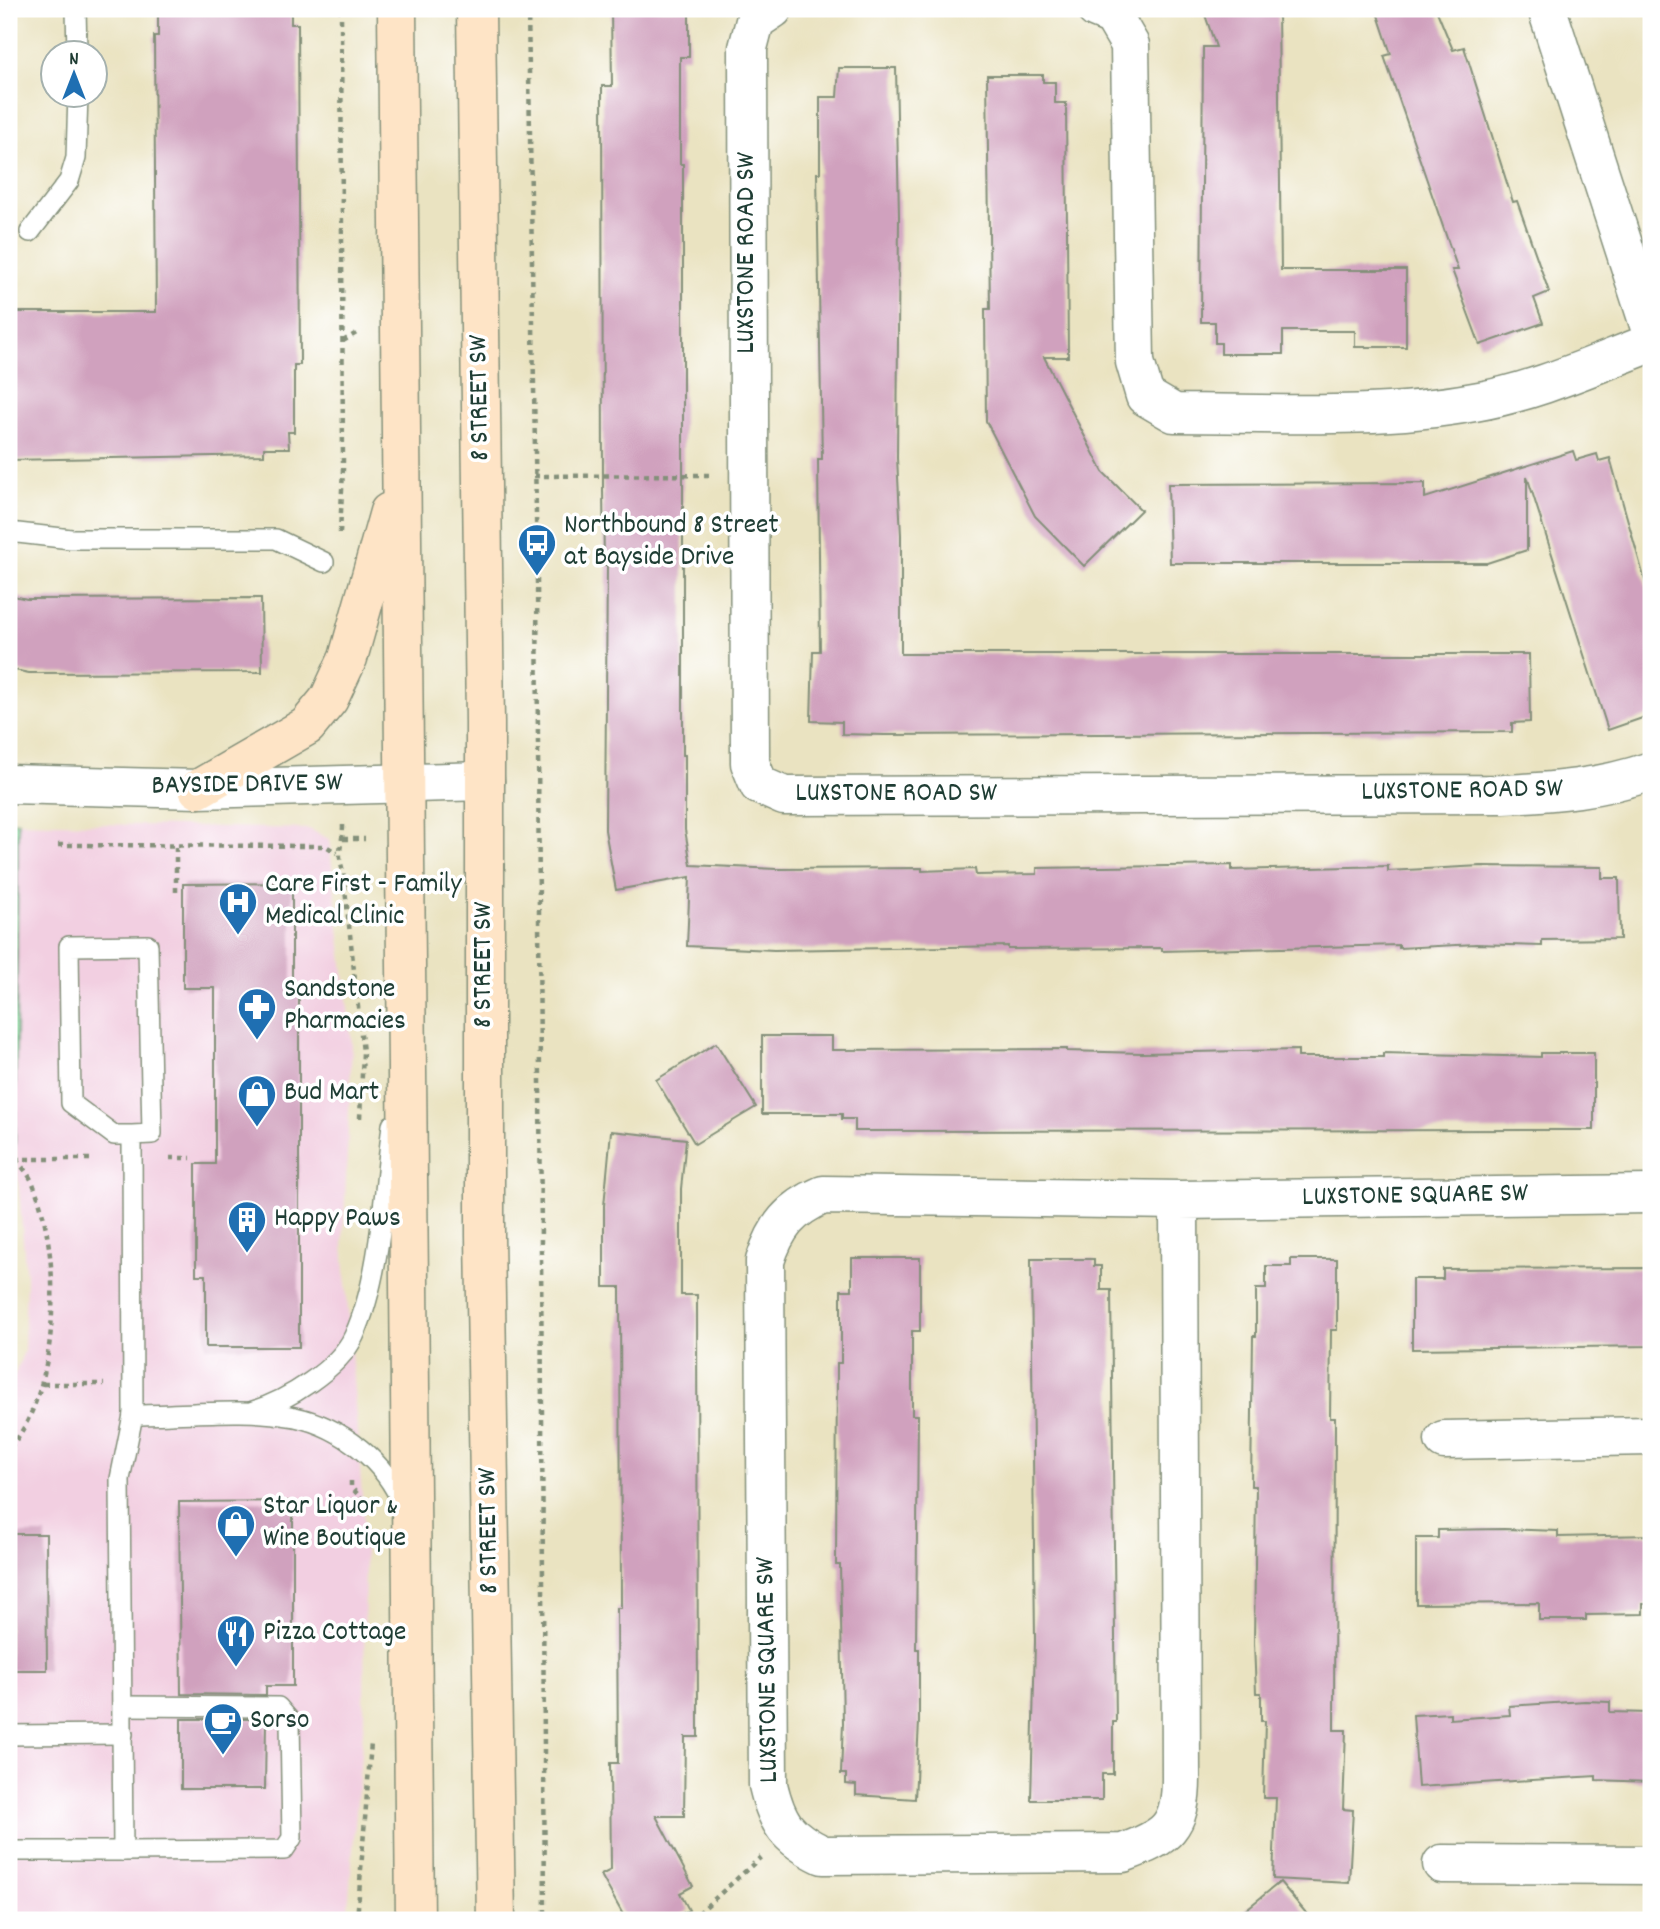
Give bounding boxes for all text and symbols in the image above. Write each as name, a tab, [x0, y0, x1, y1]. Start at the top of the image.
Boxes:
north arrow	[38, 38, 108, 108]
text: N	[69, 47, 79, 74]
street label: LUXSTONE ROAD SW	[728, 151, 768, 354]
street label: 8 STREET SW	[460, 334, 502, 461]
place label: Northbound 8 Street at Bayside Drive	[564, 507, 779, 579]
bus stop icon: Northbound 8 Street at Bayside Drive	[516, 522, 558, 577]
street label: BAYSIDE DRIVE SW	[151, 764, 344, 808]
street label: LUXSTONE ROAD SW	[1361, 770, 1564, 814]
street label: LUXSTONE ROAD SW	[795, 775, 998, 815]
place label: Care First - Family Medical Clinic	[265, 866, 462, 938]
hospital icon: Care First - Family Medical Clinic	[217, 881, 259, 936]
street label: 8 STREET SW	[465, 901, 505, 1028]
place label: Sandstone Pharmacies	[284, 971, 406, 1043]
pharmacy icon: Sandstone Pharmacies	[236, 986, 278, 1041]
shop icon: Bud Mart	[236, 1073, 278, 1128]
place label: Bud Mart	[284, 1074, 379, 1114]
street label: LUXSTONE SQUARE SW	[1302, 1175, 1529, 1219]
building icon: Happy Paws	[226, 1199, 268, 1254]
place label: Happy Paws	[274, 1200, 401, 1240]
street label: 8 STREET SW	[469, 1467, 511, 1594]
place label: Star Liquor & Wine Boutique	[263, 1488, 406, 1560]
shop icon: Star Liquor & Wine Boutique	[215, 1503, 257, 1558]
street label: LUXSTONE SQUARE SW	[747, 1556, 791, 1783]
restaurant icon: Pizza Cottage	[215, 1613, 257, 1668]
place label: Pizza Cottage	[263, 1614, 406, 1654]
cafe icon: Sorso	[202, 1701, 244, 1756]
place label: Sorso	[250, 1702, 309, 1742]

